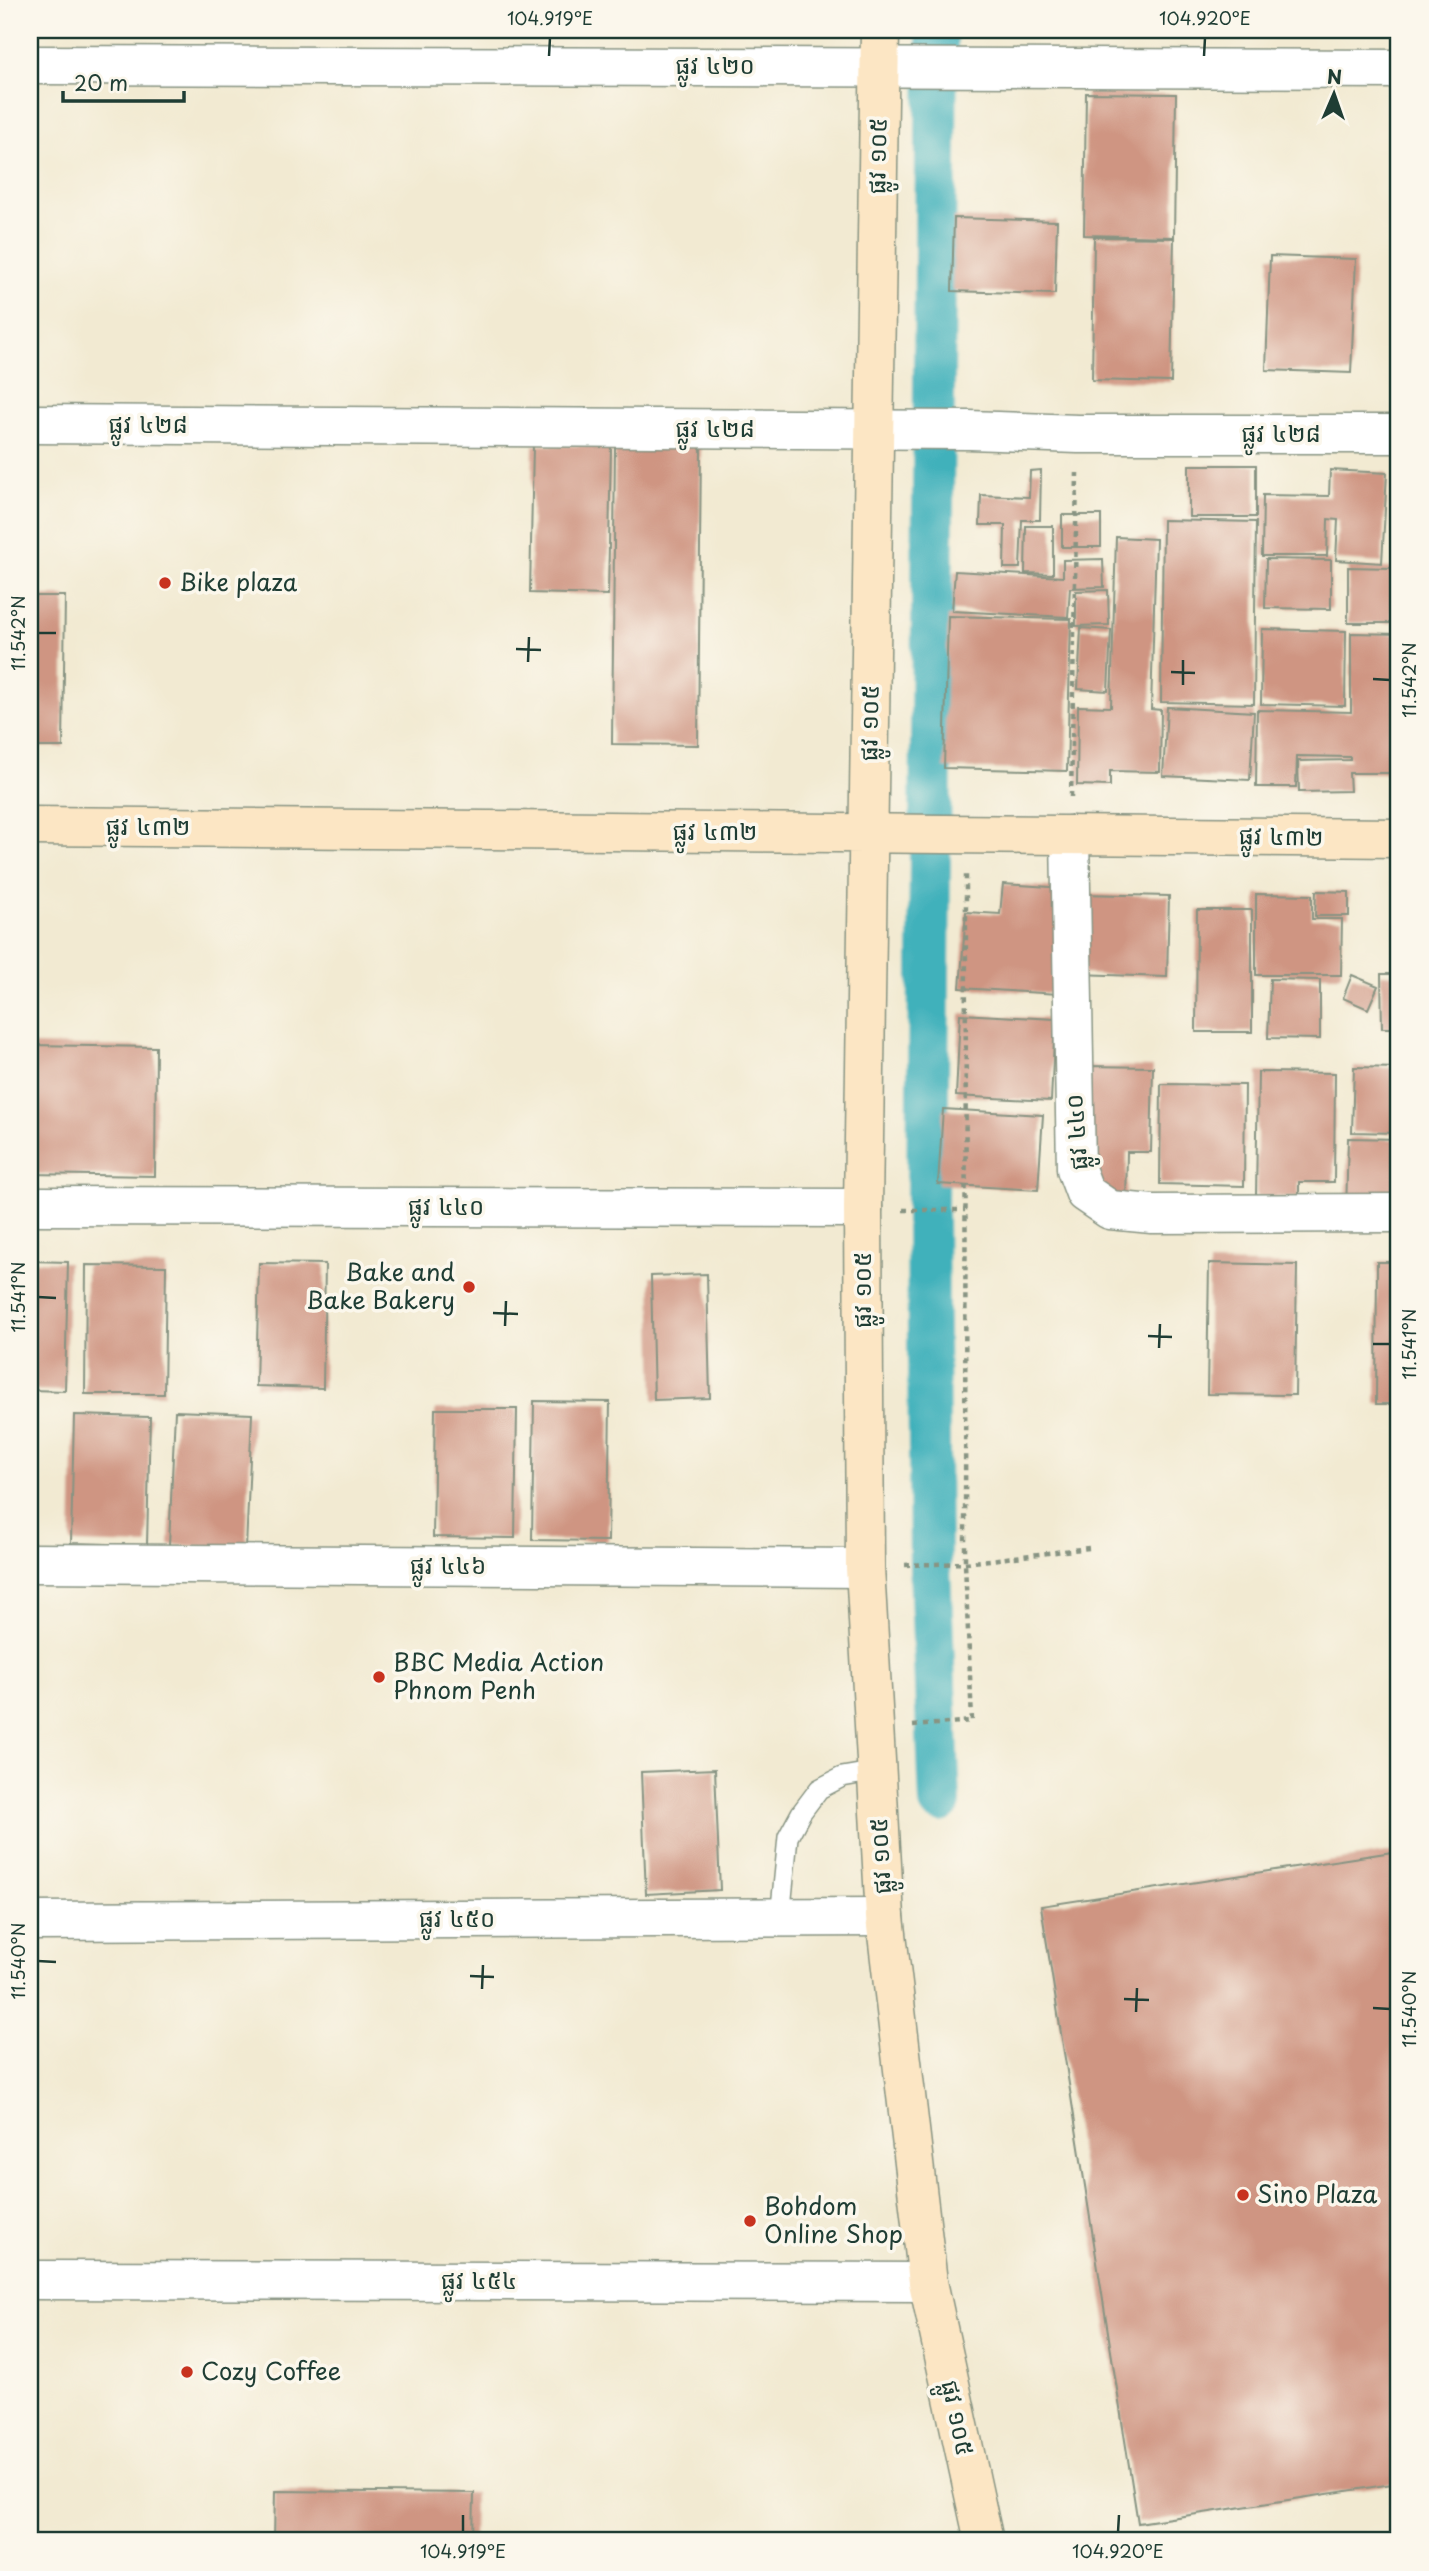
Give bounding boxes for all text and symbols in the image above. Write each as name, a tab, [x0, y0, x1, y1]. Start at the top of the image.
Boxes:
text: 104.919°E	[507, 4, 593, 31]
text: 104.920°E	[1159, 4, 1251, 31]
street label: ផ្លូវ ៤២០	[675, 46, 755, 88]
scale bar	[63, 60, 184, 104]
north arrow	[1300, 60, 1370, 130]
text: N	[1327, 62, 1343, 90]
text: 20 m	[74, 66, 128, 98]
street label: ផ្លូវ ១០៥	[857, 117, 901, 195]
street label: ផ្លូវ ៤២៨	[108, 405, 188, 447]
street label: ផ្លូវ ៤២៨	[675, 409, 755, 451]
street label: ផ្លូវ ៤២៨	[1241, 414, 1321, 456]
place label: Bike plaza	[179, 563, 298, 599]
marker: Bike plaza	[157, 575, 173, 591]
text: 11.542°N	[4, 595, 31, 671]
text: 11.542°N	[1395, 642, 1422, 718]
street label: ផ្លូវ ១០៥	[849, 684, 893, 762]
street label: ផ្លូវ ៤៣២	[106, 807, 190, 849]
street label: ផ្លូវ ៤៣២	[673, 812, 757, 854]
street label: ផ្លូវ ៤៣២	[1238, 816, 1324, 860]
street label: ផ្លូវ ៤៤០	[1054, 1092, 1102, 1172]
street label: ផ្លូវ ៤៤០	[408, 1187, 484, 1229]
street label: ផ្លូវ ១០៥	[843, 1252, 885, 1328]
place label: Bake and Bake Bakery	[306, 1253, 455, 1317]
text: 11.541°N	[4, 1261, 31, 1333]
marker: Bake and Bake Bakery	[461, 1279, 477, 1295]
text: 11.541°N	[1395, 1308, 1422, 1380]
street label: ផ្លូវ ៤៤៦	[410, 1546, 486, 1588]
place label: BBC Media Action Phnom Penh	[393, 1643, 604, 1707]
marker: BBC Media Action Phnom Penh	[371, 1669, 387, 1685]
street label: ផ្លូវ ១០៥	[859, 1817, 905, 1895]
street label: ផ្លូវ ៤៥០	[419, 1899, 495, 1941]
text: 11.540°N	[4, 1922, 31, 2000]
text: 11.540°N	[1395, 1970, 1422, 2048]
place label: Sino Plaza	[1257, 2175, 1377, 2211]
place label: Bohdom Online Shop	[764, 2187, 903, 2251]
marker: Sino Plaza	[1235, 2187, 1251, 2203]
marker: Bohdom Online Shop	[742, 2213, 758, 2229]
street label: ផ្លូវ ៤៥៤	[441, 2261, 517, 2303]
place label: Cozy Coffee	[201, 2352, 341, 2388]
marker: Cozy Coffee	[179, 2364, 195, 2380]
street label: ផ្លូវ ១០៥	[927, 2376, 985, 2460]
text: 104.919°E	[420, 2537, 506, 2564]
text: 104.920°E	[1072, 2537, 1164, 2564]

